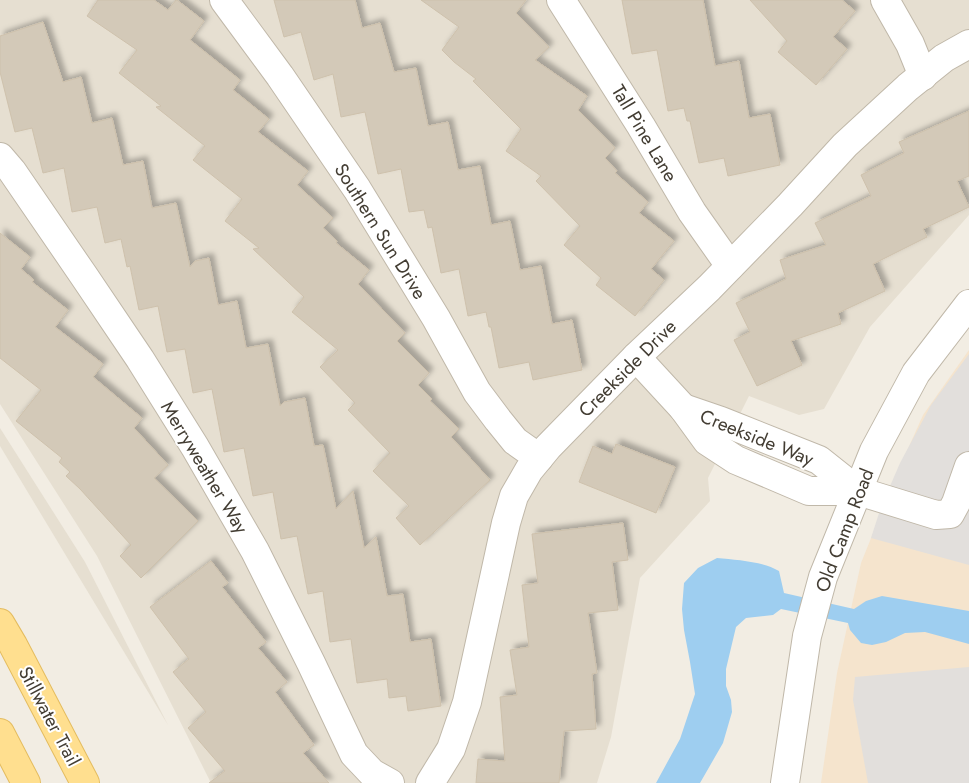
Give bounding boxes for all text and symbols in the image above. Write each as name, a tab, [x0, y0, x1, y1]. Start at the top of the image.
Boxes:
street label: Tall Pine Lane	[605, 80, 684, 187]
street label: Southern Sun Drive	[328, 158, 433, 305]
street label: Creekside Drive	[572, 313, 682, 423]
street label: Merryweather Way	[154, 396, 255, 539]
street label: Creekside Way	[696, 402, 818, 473]
street label: Old Camp Road	[808, 464, 880, 596]
street label: Stillwater Trail	[12, 662, 87, 771]

